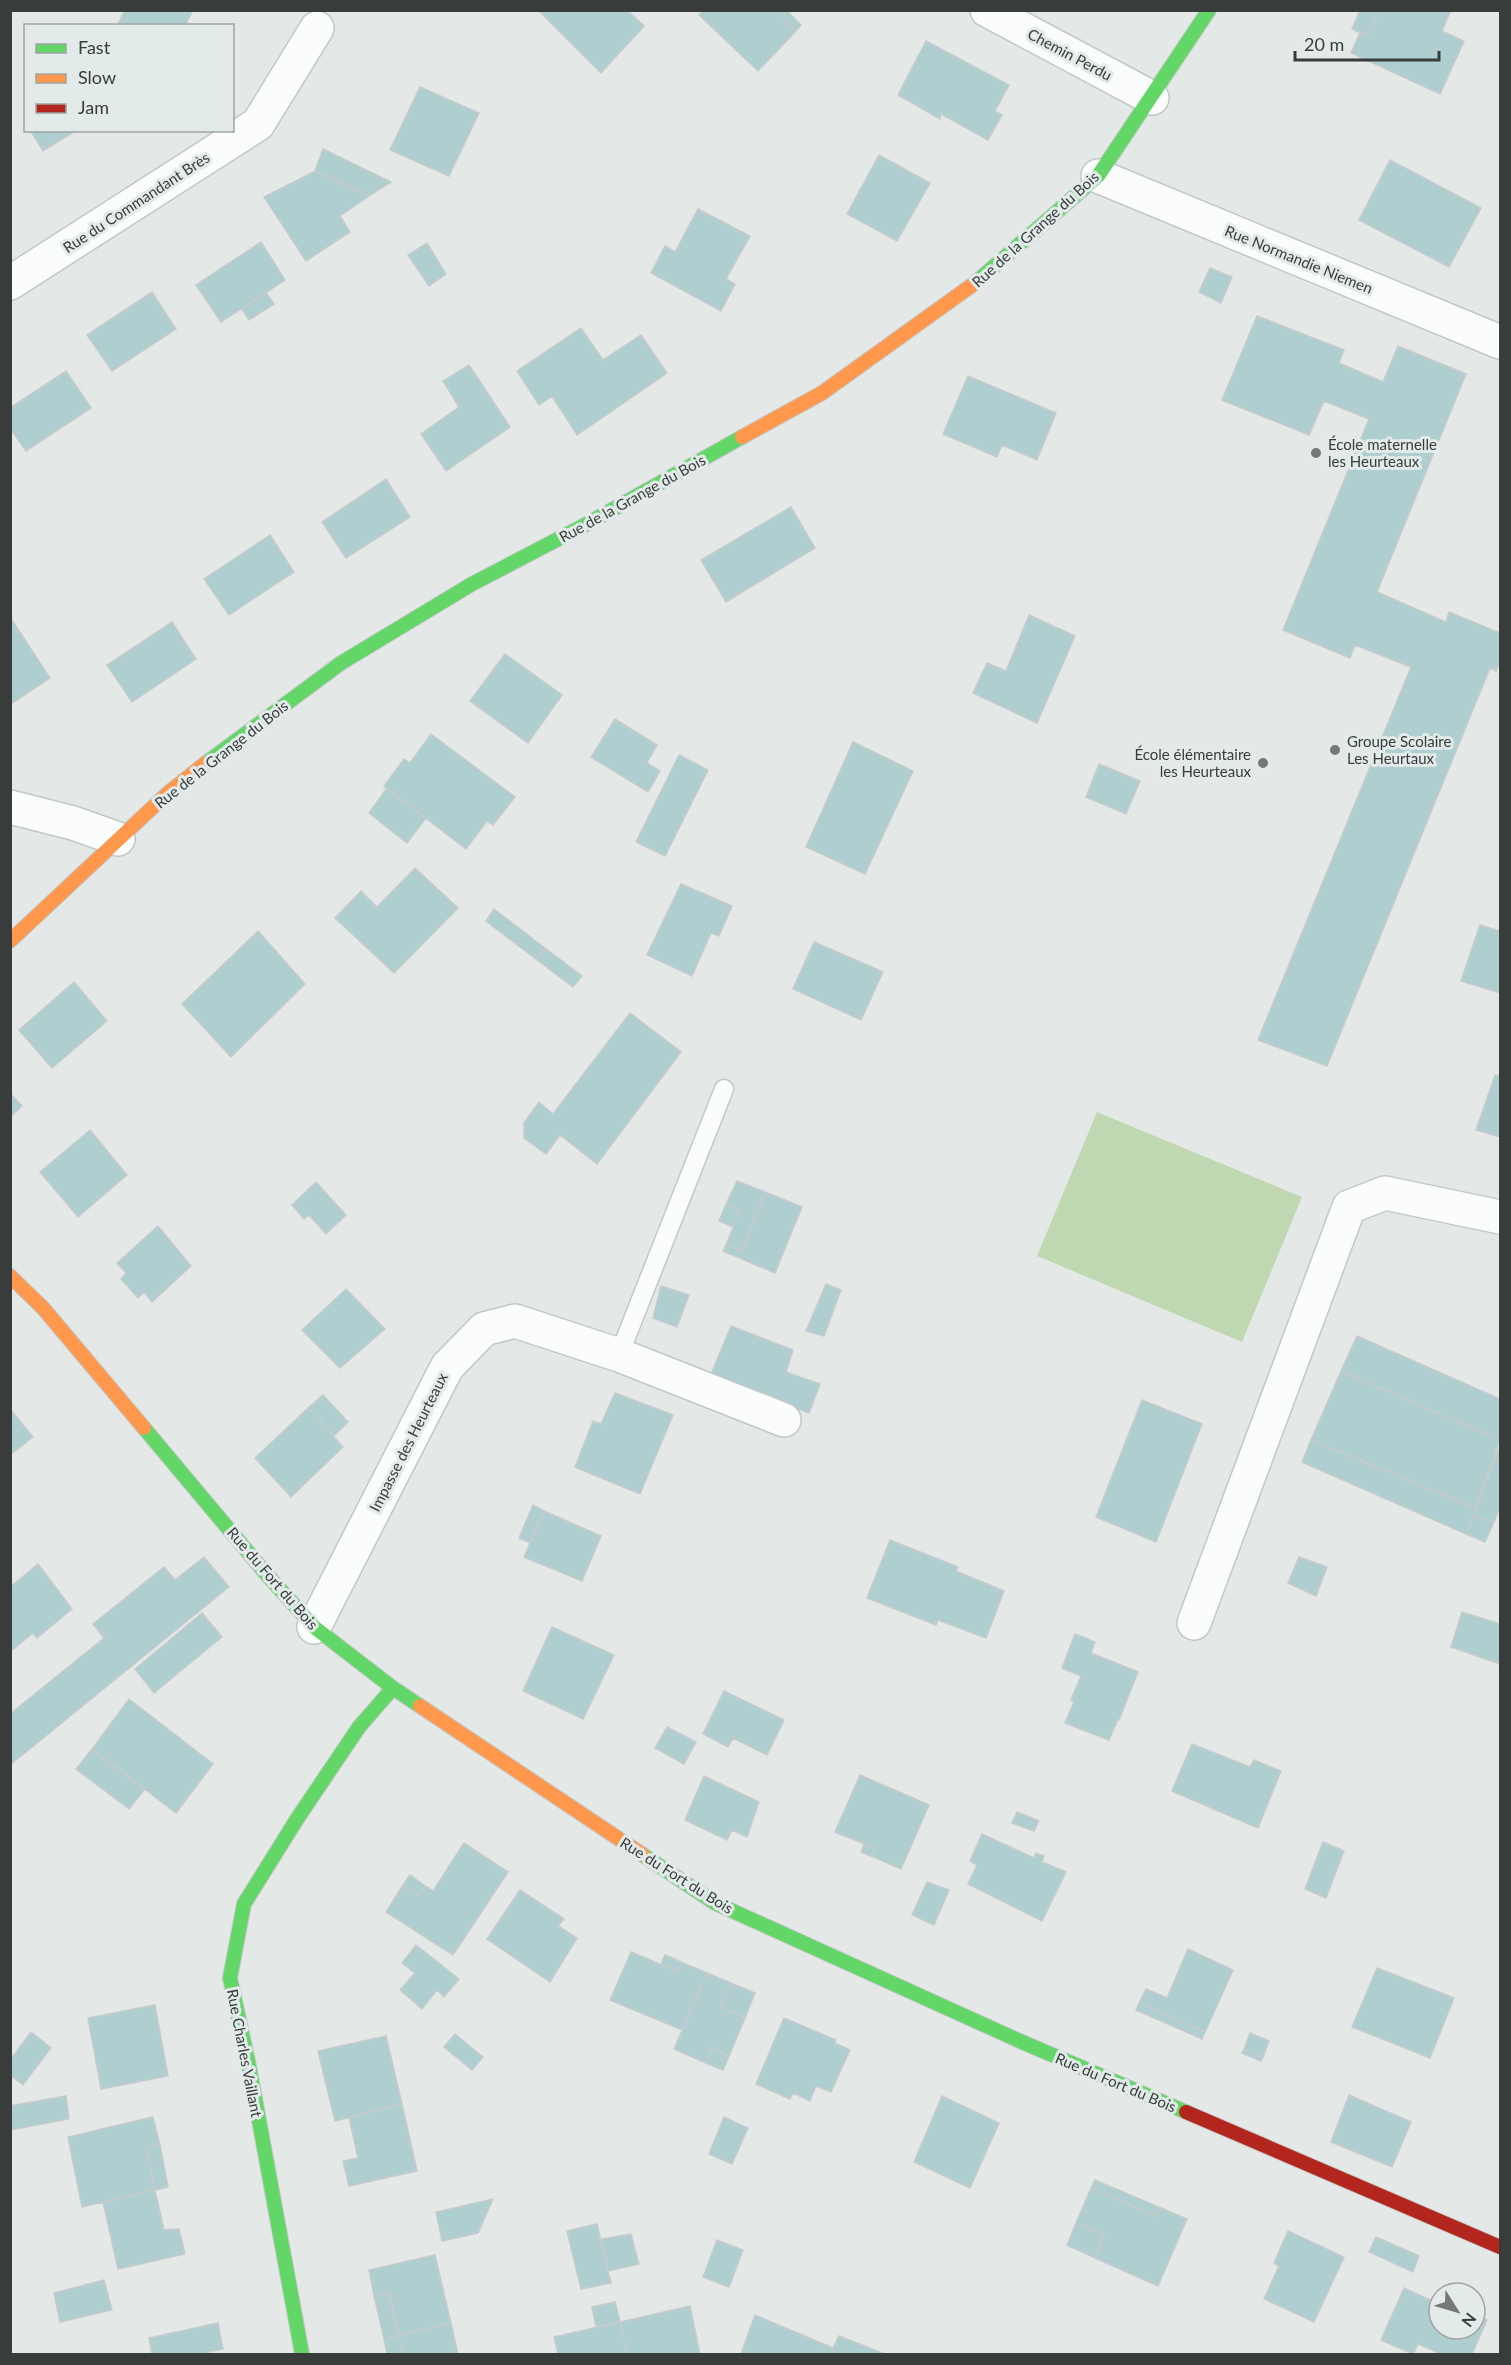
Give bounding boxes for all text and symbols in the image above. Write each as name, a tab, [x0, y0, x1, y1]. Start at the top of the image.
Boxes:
legend	[24, 24, 234, 132]
street label: Chemin Perdu	[1025, 24, 1115, 84]
scale bar	[1295, 24, 1439, 62]
text: 20 m	[1304, 33, 1344, 55]
text: Fast	[78, 36, 111, 58]
text: Slow	[78, 66, 116, 88]
text: Jam	[78, 96, 109, 118]
street label: Rue du Commandant Brès	[59, 148, 213, 256]
street label: Rue de la Grange du Bois	[968, 167, 1102, 291]
street label: Rue Normandie Niemen	[1222, 221, 1376, 297]
place label: École maternelle les Heurteaux	[1328, 435, 1437, 470]
marker: École maternelle les Heurteaux	[1309, 446, 1323, 460]
street label: Rue de la Grange du Bois	[556, 450, 708, 546]
street label: Rue de la Grange du Bois	[151, 696, 291, 812]
place label: Groupe Scolaire Les Heurtaux	[1347, 732, 1451, 767]
marker: Groupe Scolaire Les Heurtaux	[1328, 743, 1342, 757]
place label: École élémentaire les Heurteaux	[1134, 745, 1252, 780]
marker: École élémentaire les Heurteaux	[1256, 756, 1270, 770]
street label: Impasse des Heurteaux	[365, 1369, 451, 1514]
street label: Rue du Fort du Bois	[224, 1523, 322, 1633]
street label: Rue du Fort du Bois	[617, 1833, 737, 1917]
street label: Rue Charles Vaillant	[224, 1987, 266, 2119]
street label: Rue du Fort du Bois	[1053, 2048, 1179, 2116]
north arrow	[1427, 2281, 1487, 2341]
text: N	[1458, 2310, 1481, 2331]

